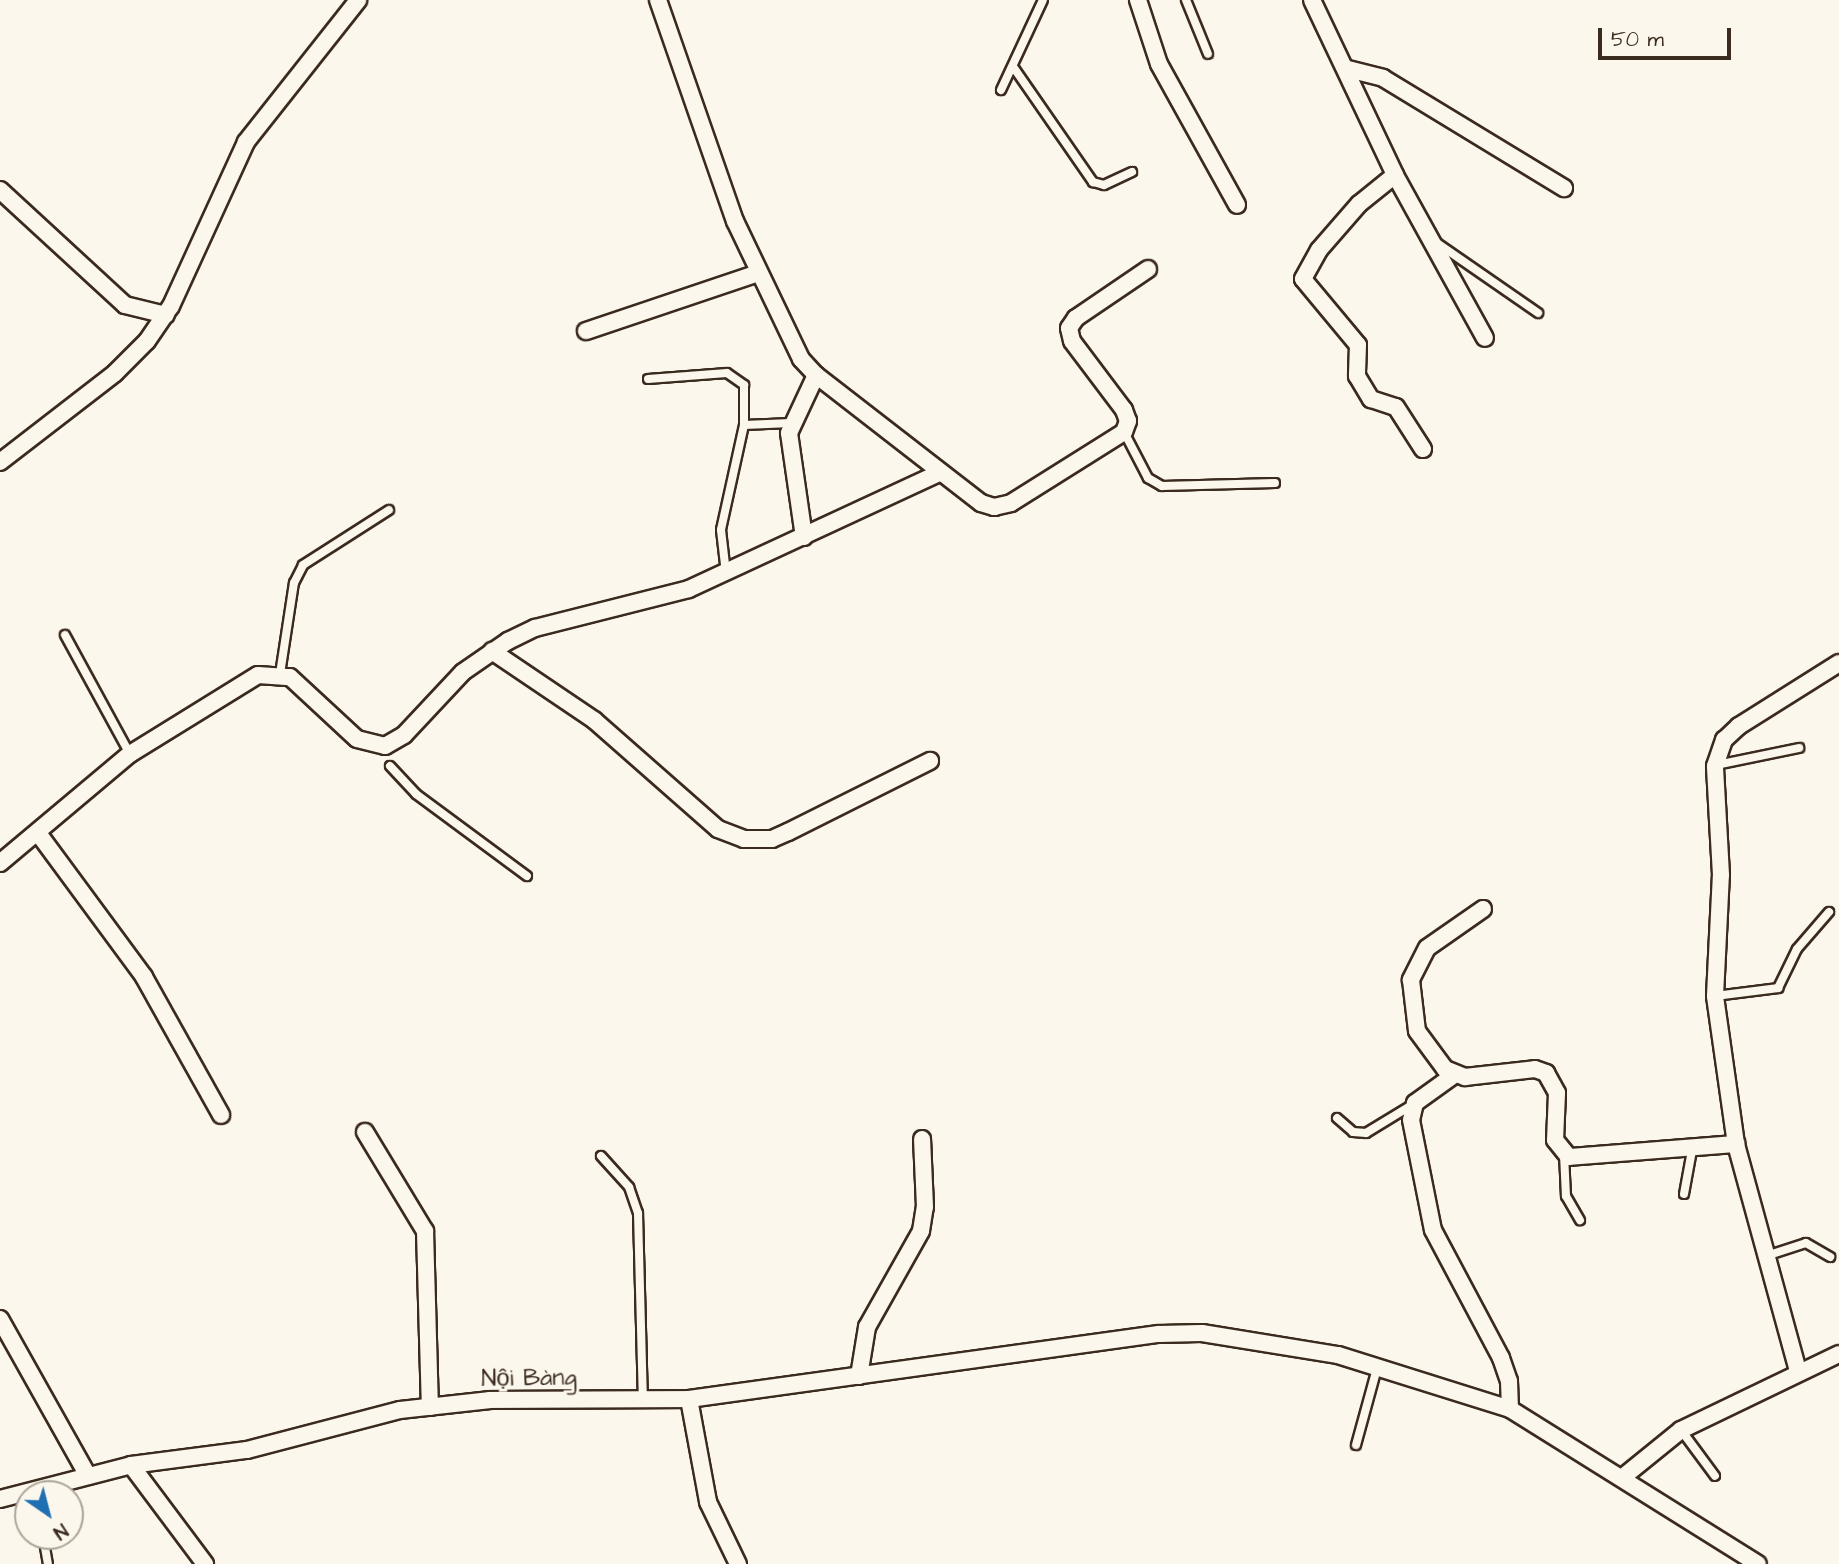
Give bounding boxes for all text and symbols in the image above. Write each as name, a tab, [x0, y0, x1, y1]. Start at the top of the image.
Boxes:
scale bar	[1601, 14, 1734, 58]
text: 50 m	[1611, 25, 1664, 54]
street label: Nội Bàng	[481, 1364, 577, 1394]
north arrow	[14, 1480, 84, 1550]
text: N	[48, 1516, 73, 1545]

